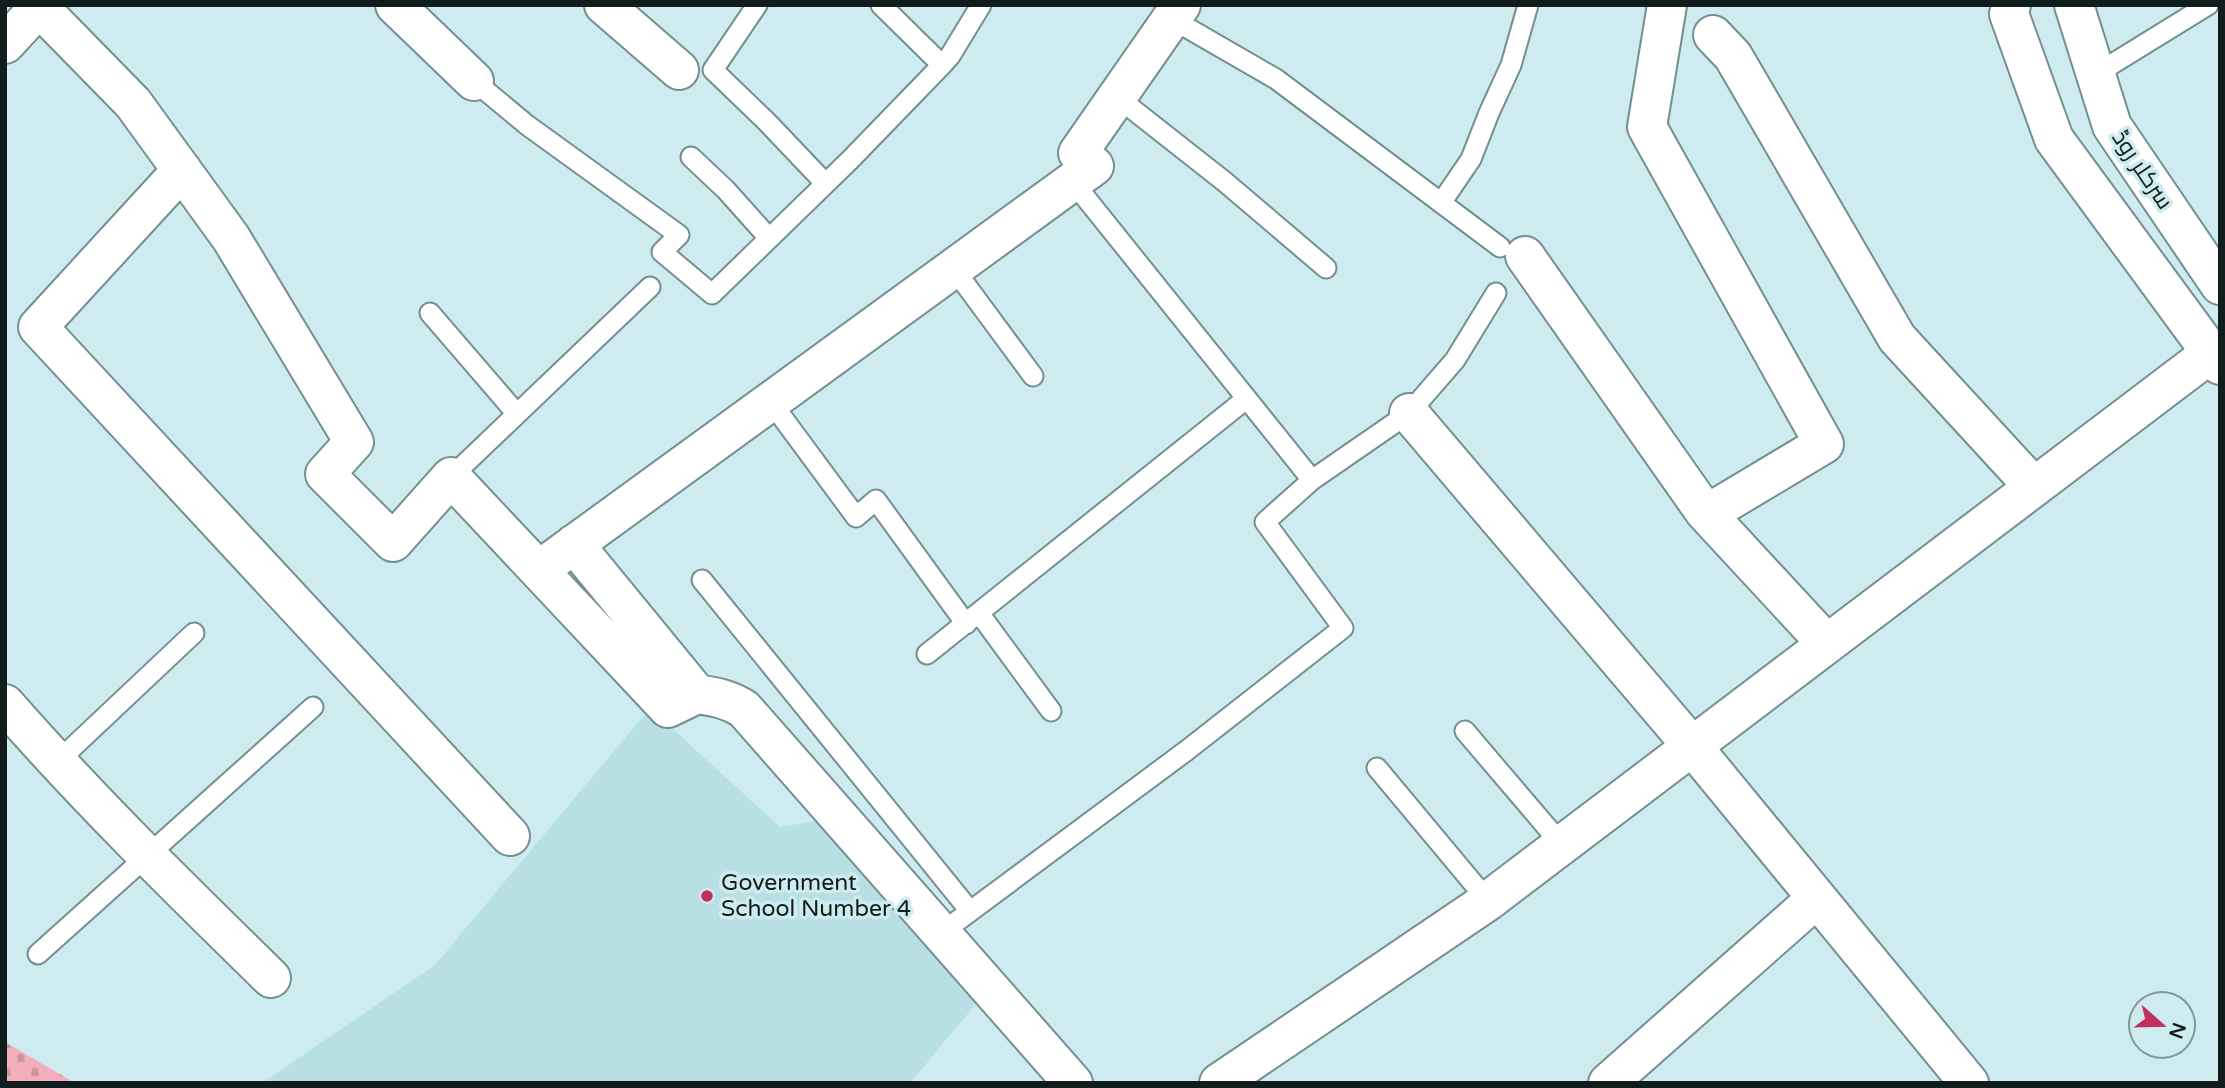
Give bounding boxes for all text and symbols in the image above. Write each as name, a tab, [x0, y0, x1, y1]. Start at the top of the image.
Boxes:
street label: سرکلر روڈ	[2105, 125, 2179, 215]
place label: Government School Number 4	[721, 869, 911, 923]
marker: Government School Number 4	[699, 888, 715, 904]
north arrow	[2127, 990, 2197, 1060]
text: N	[2164, 1020, 2190, 1041]

